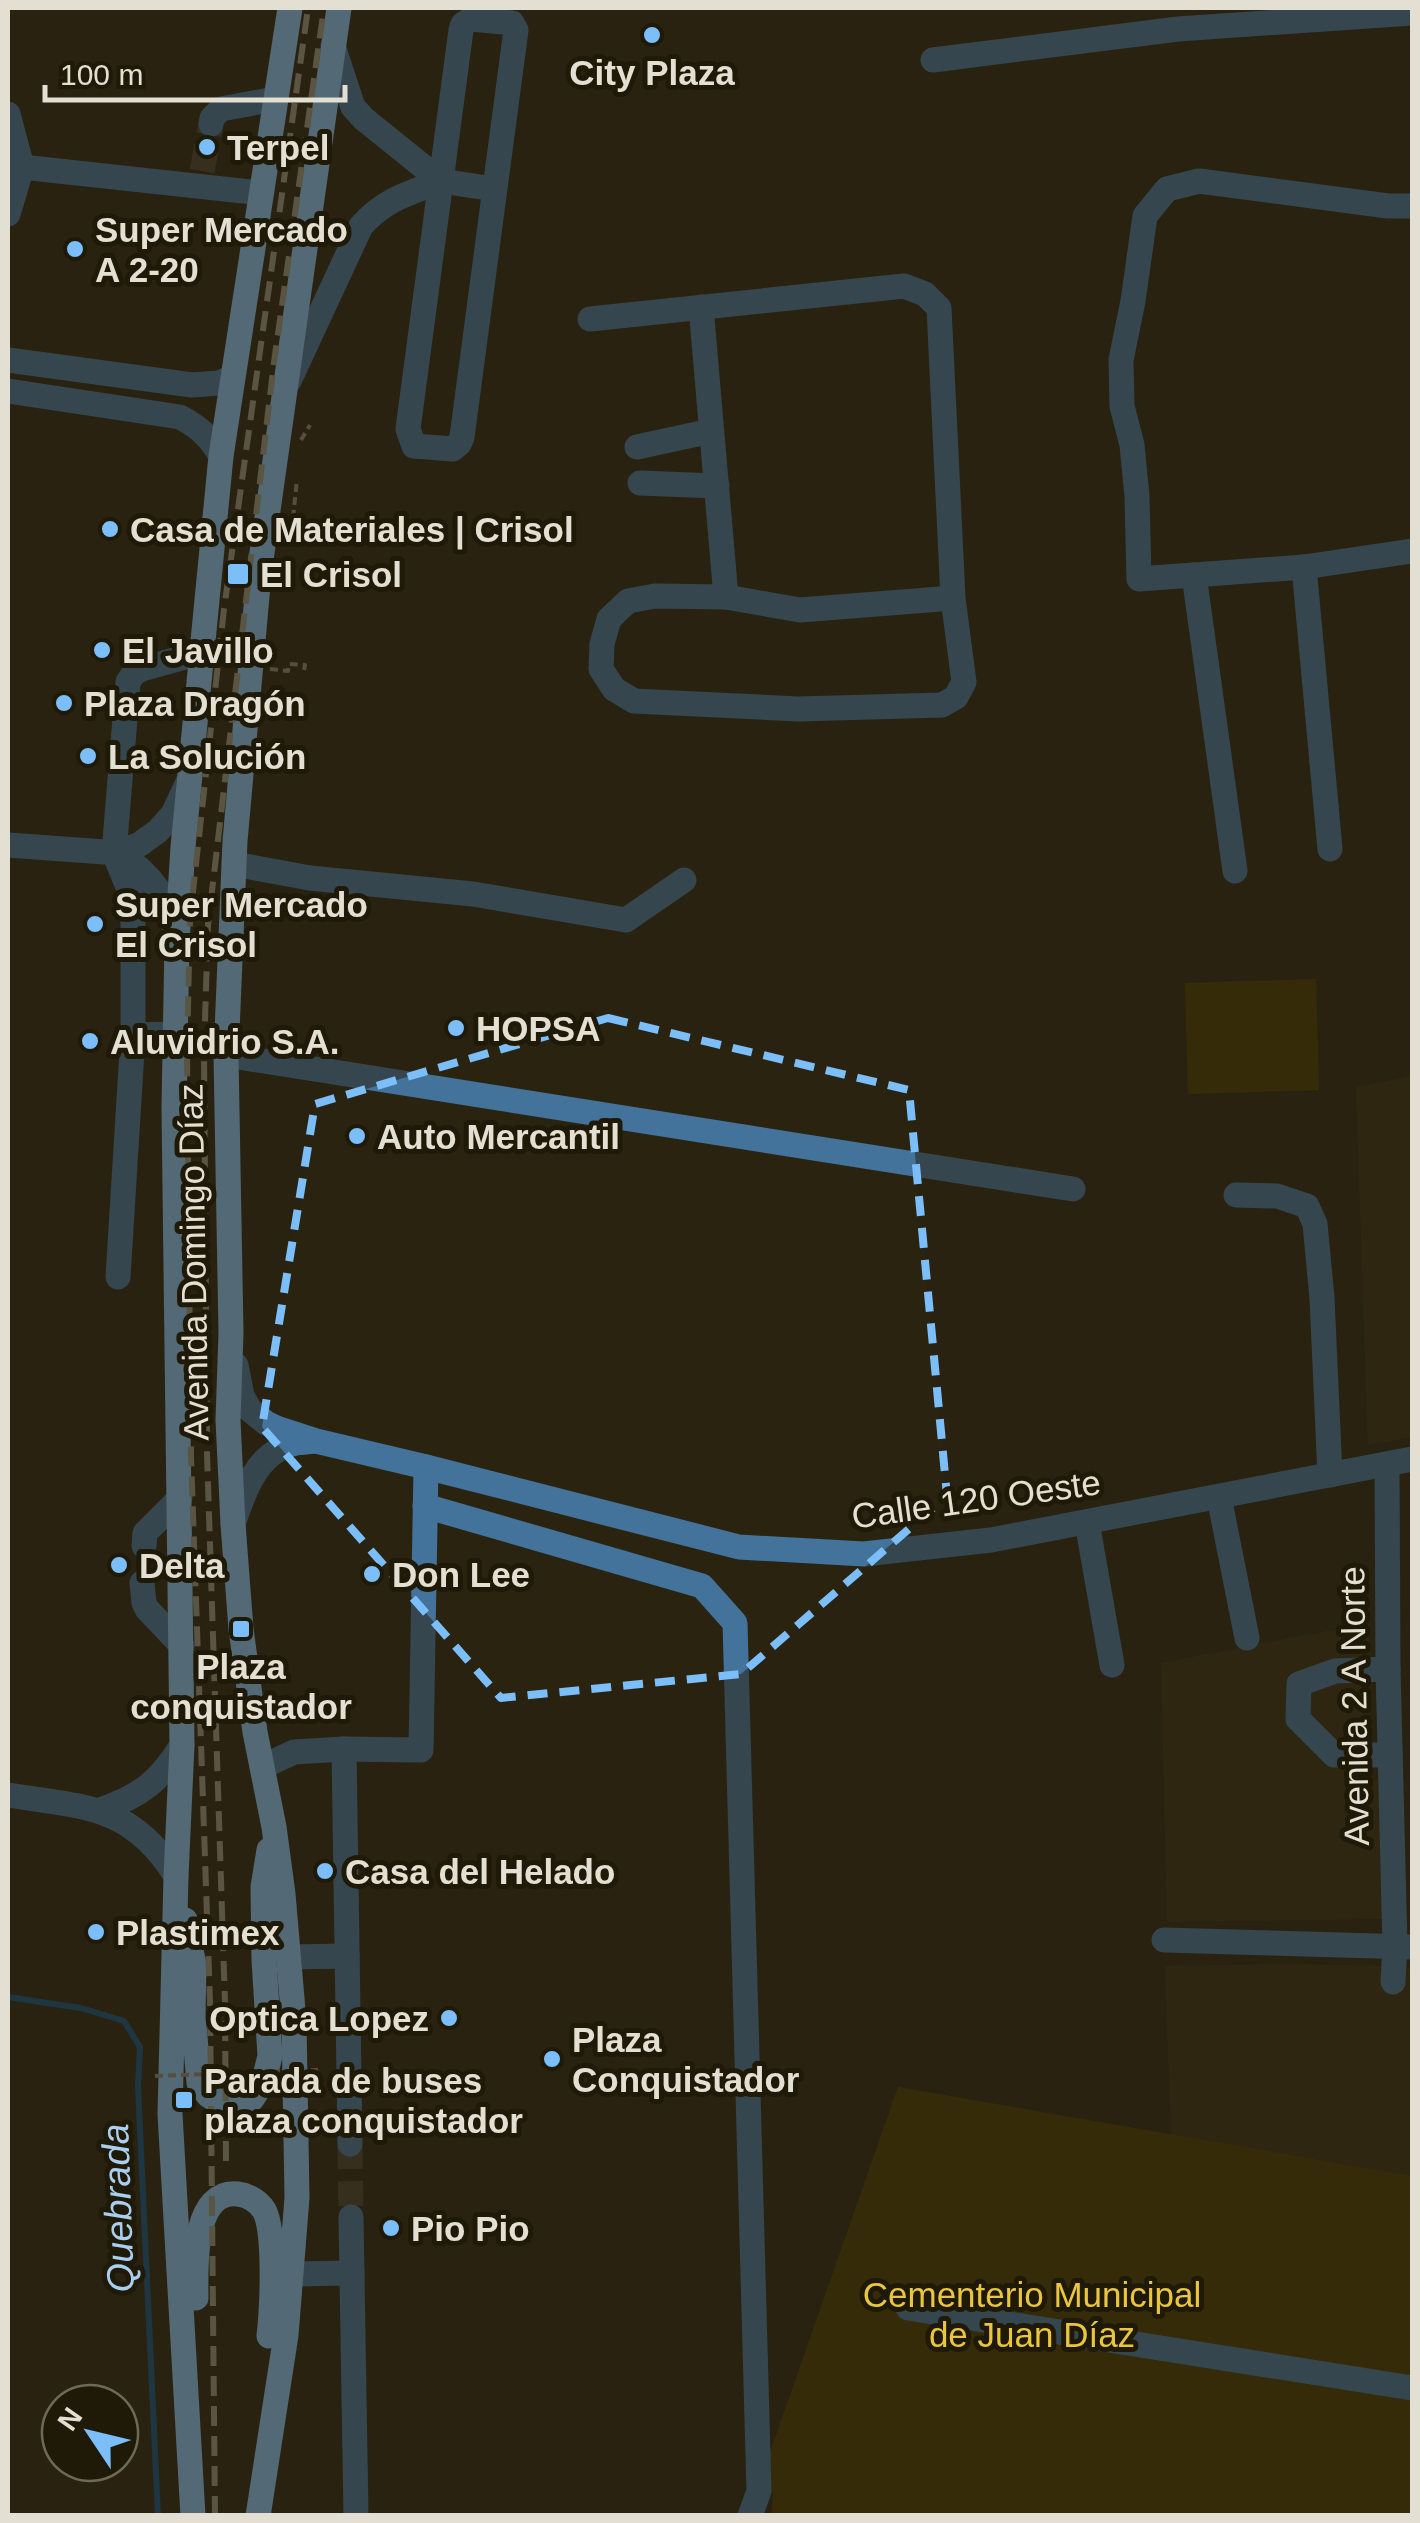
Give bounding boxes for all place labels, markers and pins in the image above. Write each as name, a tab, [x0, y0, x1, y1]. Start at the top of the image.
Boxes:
marker: City Plaza	[641, 24, 663, 46]
place label: City Plaza	[569, 53, 735, 92]
place label: Terpel	[227, 128, 329, 167]
marker: Terpel	[196, 136, 218, 158]
place label: Super Mercado A 2-20	[95, 210, 348, 289]
marker: Super Mercado A 2-20	[64, 238, 86, 260]
place label: Casa de Materiales | Crisol	[130, 510, 574, 550]
marker: Casa de Materiales | Crisol	[99, 518, 121, 540]
place label: El Crisol	[260, 555, 402, 594]
marker: El Crisol	[225, 561, 251, 587]
place label: El Javillo	[122, 631, 274, 670]
marker: El Javillo	[91, 639, 113, 661]
place label: Plaza Dragón	[84, 684, 306, 723]
marker: Plaza Dragón	[53, 692, 75, 714]
place label: La Solución	[108, 737, 306, 776]
marker: La Solución	[77, 745, 99, 767]
place label: Super Mercado El Crisol	[115, 885, 368, 964]
marker: Super Mercado El Crisol	[84, 913, 106, 935]
place label: HOPSA	[476, 1009, 600, 1048]
marker: HOPSA	[445, 1017, 467, 1039]
place label: Aluvidrio S.A.	[110, 1022, 339, 1061]
marker: Aluvidrio S.A.	[79, 1030, 101, 1052]
place label: Auto Mercantil	[377, 1117, 620, 1156]
marker: Auto Mercantil	[346, 1125, 368, 1147]
place label: Delta	[139, 1546, 225, 1585]
marker: Delta	[108, 1554, 130, 1576]
place label: Don Lee	[392, 1555, 530, 1594]
marker: Don Lee	[361, 1563, 383, 1585]
marker: Plaza conquistador	[230, 1618, 252, 1640]
place label: Plaza conquistador	[130, 1647, 352, 1726]
place label: Casa del Helado	[345, 1852, 615, 1891]
marker: Casa del Helado	[314, 1860, 336, 1882]
place label: Plastimex	[116, 1913, 280, 1952]
marker: Plastimex	[85, 1921, 107, 1943]
place label: Optica Lopez	[209, 1999, 429, 2038]
marker: Optica Lopez	[438, 2007, 460, 2029]
place label: Plaza Conquistador	[572, 2020, 800, 2099]
marker: Plaza Conquistador	[541, 2048, 563, 2070]
place label: Parada de buses plaza conquistador	[204, 2061, 523, 2140]
marker: Parada de buses plaza conquistador	[173, 2089, 195, 2111]
place label: Pio Pio	[411, 2209, 530, 2248]
marker: Pio Pio	[380, 2217, 402, 2239]

